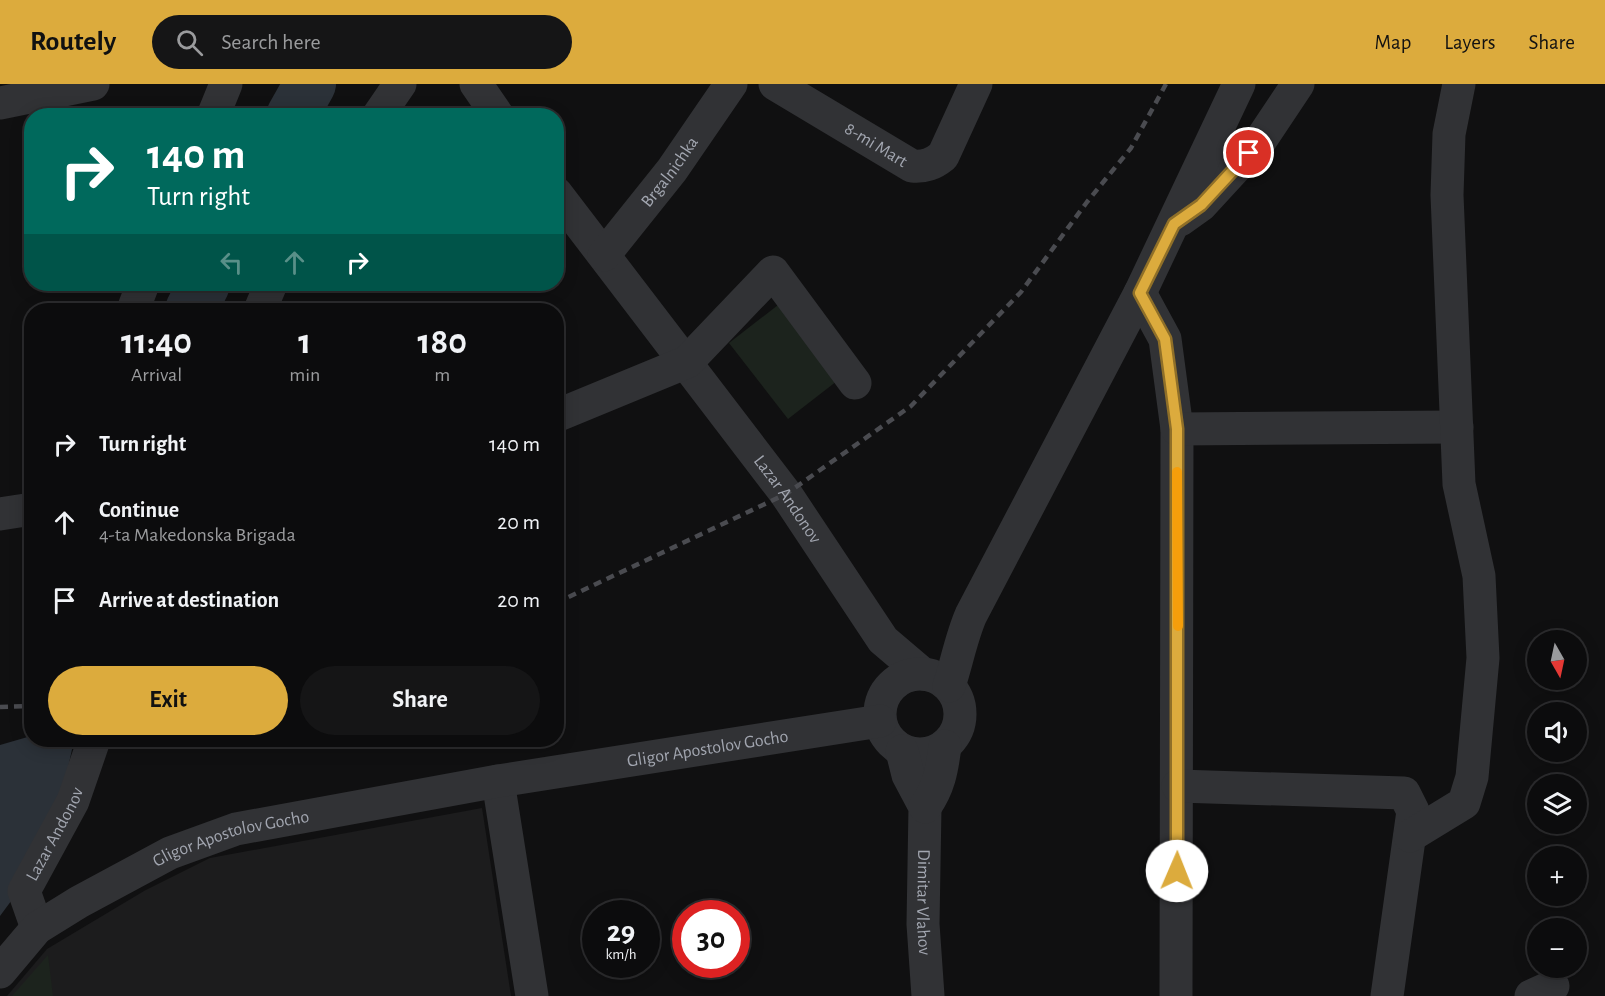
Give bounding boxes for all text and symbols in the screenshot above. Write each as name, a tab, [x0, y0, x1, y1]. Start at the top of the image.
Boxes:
search box	[152, 15, 572, 69]
icon: search	[173, 26, 206, 59]
text: Routely	[30, 28, 116, 56]
text: Search here	[221, 31, 321, 53]
text: Map	[1375, 32, 1411, 53]
text: Layers	[1444, 32, 1495, 53]
text: Share	[1528, 32, 1575, 53]
street label: 8-mi Mart	[841, 120, 910, 171]
pin	[1223, 127, 1274, 178]
icon: right	[48, 132, 126, 210]
text: 140 m	[147, 134, 245, 176]
street label: Brgalnichka	[638, 134, 702, 211]
icon: arrive	[1232, 136, 1265, 169]
text: Turn right	[147, 183, 250, 210]
icon: left	[215, 246, 248, 279]
icon: ahead	[278, 246, 311, 279]
icon: right	[341, 246, 374, 279]
text: 11:40	[121, 324, 192, 360]
text: 1	[298, 324, 311, 360]
text: 180	[417, 324, 467, 360]
text: Arrival	[131, 365, 182, 385]
text: min	[289, 365, 320, 385]
text: m	[434, 365, 450, 385]
icon: right	[48, 428, 81, 461]
text: Turn right	[99, 433, 186, 455]
text: 140 m	[489, 433, 540, 455]
street label: Lazar Andonov	[750, 452, 824, 547]
text: Continue	[99, 499, 179, 521]
icon: ahead	[48, 506, 81, 539]
text: 20 m	[497, 511, 540, 533]
text: 4-ta Makedonska Brigada	[99, 525, 296, 545]
icon: arrive	[48, 584, 81, 617]
text: Arrive at destination	[99, 589, 279, 611]
text: 20 m	[497, 589, 540, 611]
north arrow	[1527, 630, 1587, 690]
map controls	[1527, 630, 1587, 978]
button: Exit	[48, 666, 288, 735]
button: Share	[300, 666, 540, 735]
button: sound	[1527, 702, 1587, 762]
street label: Gligor Apostolov Gocho	[626, 728, 790, 771]
button: layers	[1527, 774, 1587, 834]
street label: Lazar Andonov	[23, 785, 87, 884]
street label: Gligor Apostolov Gocho	[150, 808, 311, 871]
position arrow	[1145, 839, 1209, 903]
button: +	[1527, 846, 1587, 906]
street label: Dimitar Vlahov	[913, 849, 933, 956]
speed limit sign: 30	[672, 900, 750, 978]
text: 29	[607, 917, 635, 947]
button: −	[1527, 918, 1587, 978]
text: km/h	[606, 947, 636, 962]

